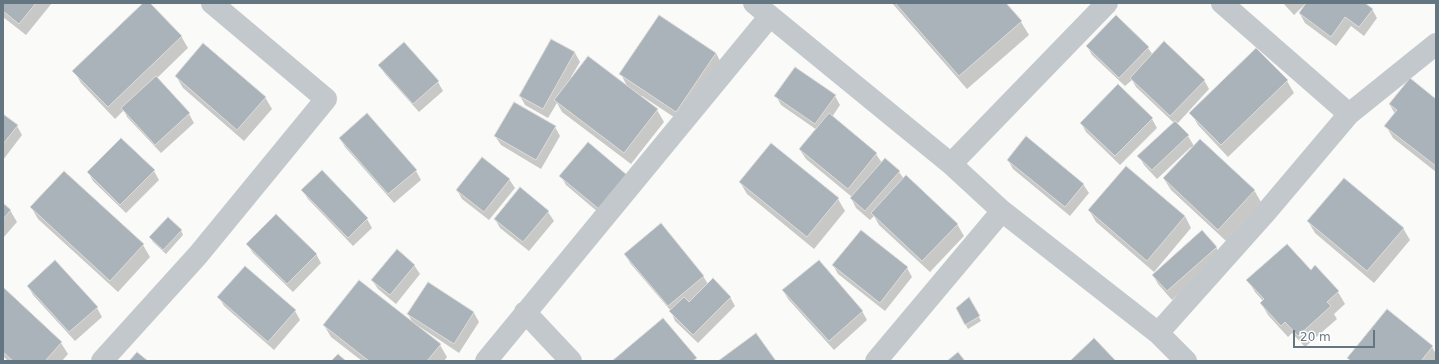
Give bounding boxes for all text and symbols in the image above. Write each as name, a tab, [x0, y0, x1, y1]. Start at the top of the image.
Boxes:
scale bar	[1295, 322, 1377, 348]
text: 20 m	[1300, 330, 1331, 344]

